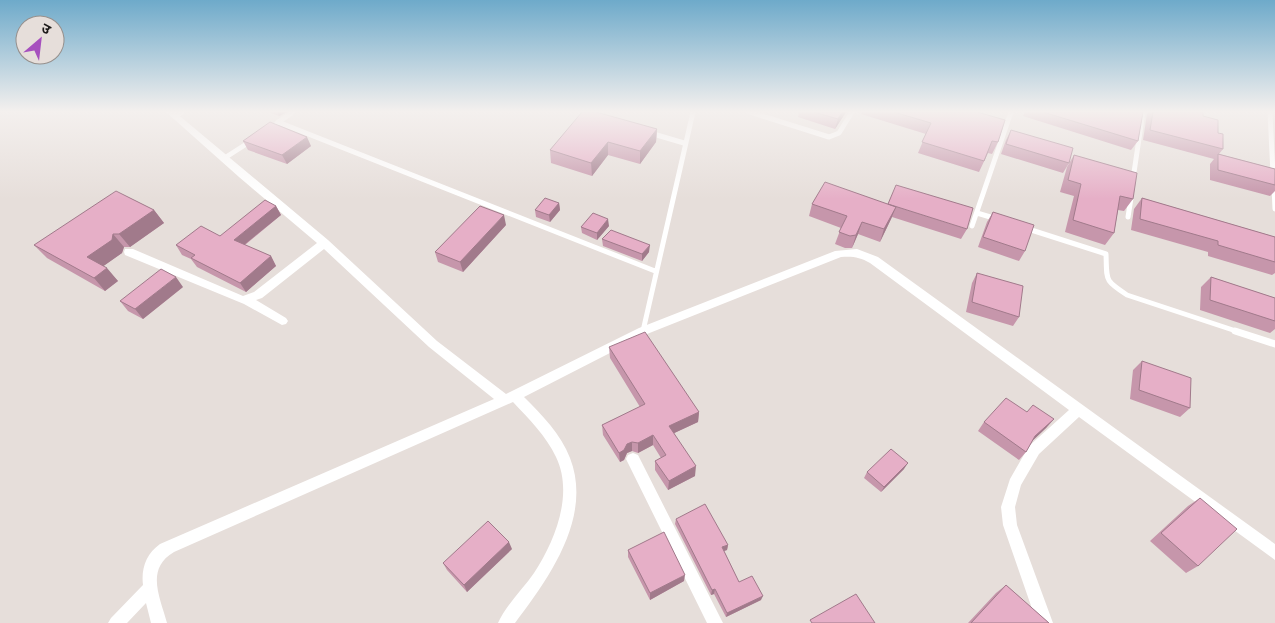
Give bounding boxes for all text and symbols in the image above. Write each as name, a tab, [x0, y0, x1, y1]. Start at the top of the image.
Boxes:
north arrow	[15, 15, 65, 65]
text: उ	[38, 19, 55, 39]

